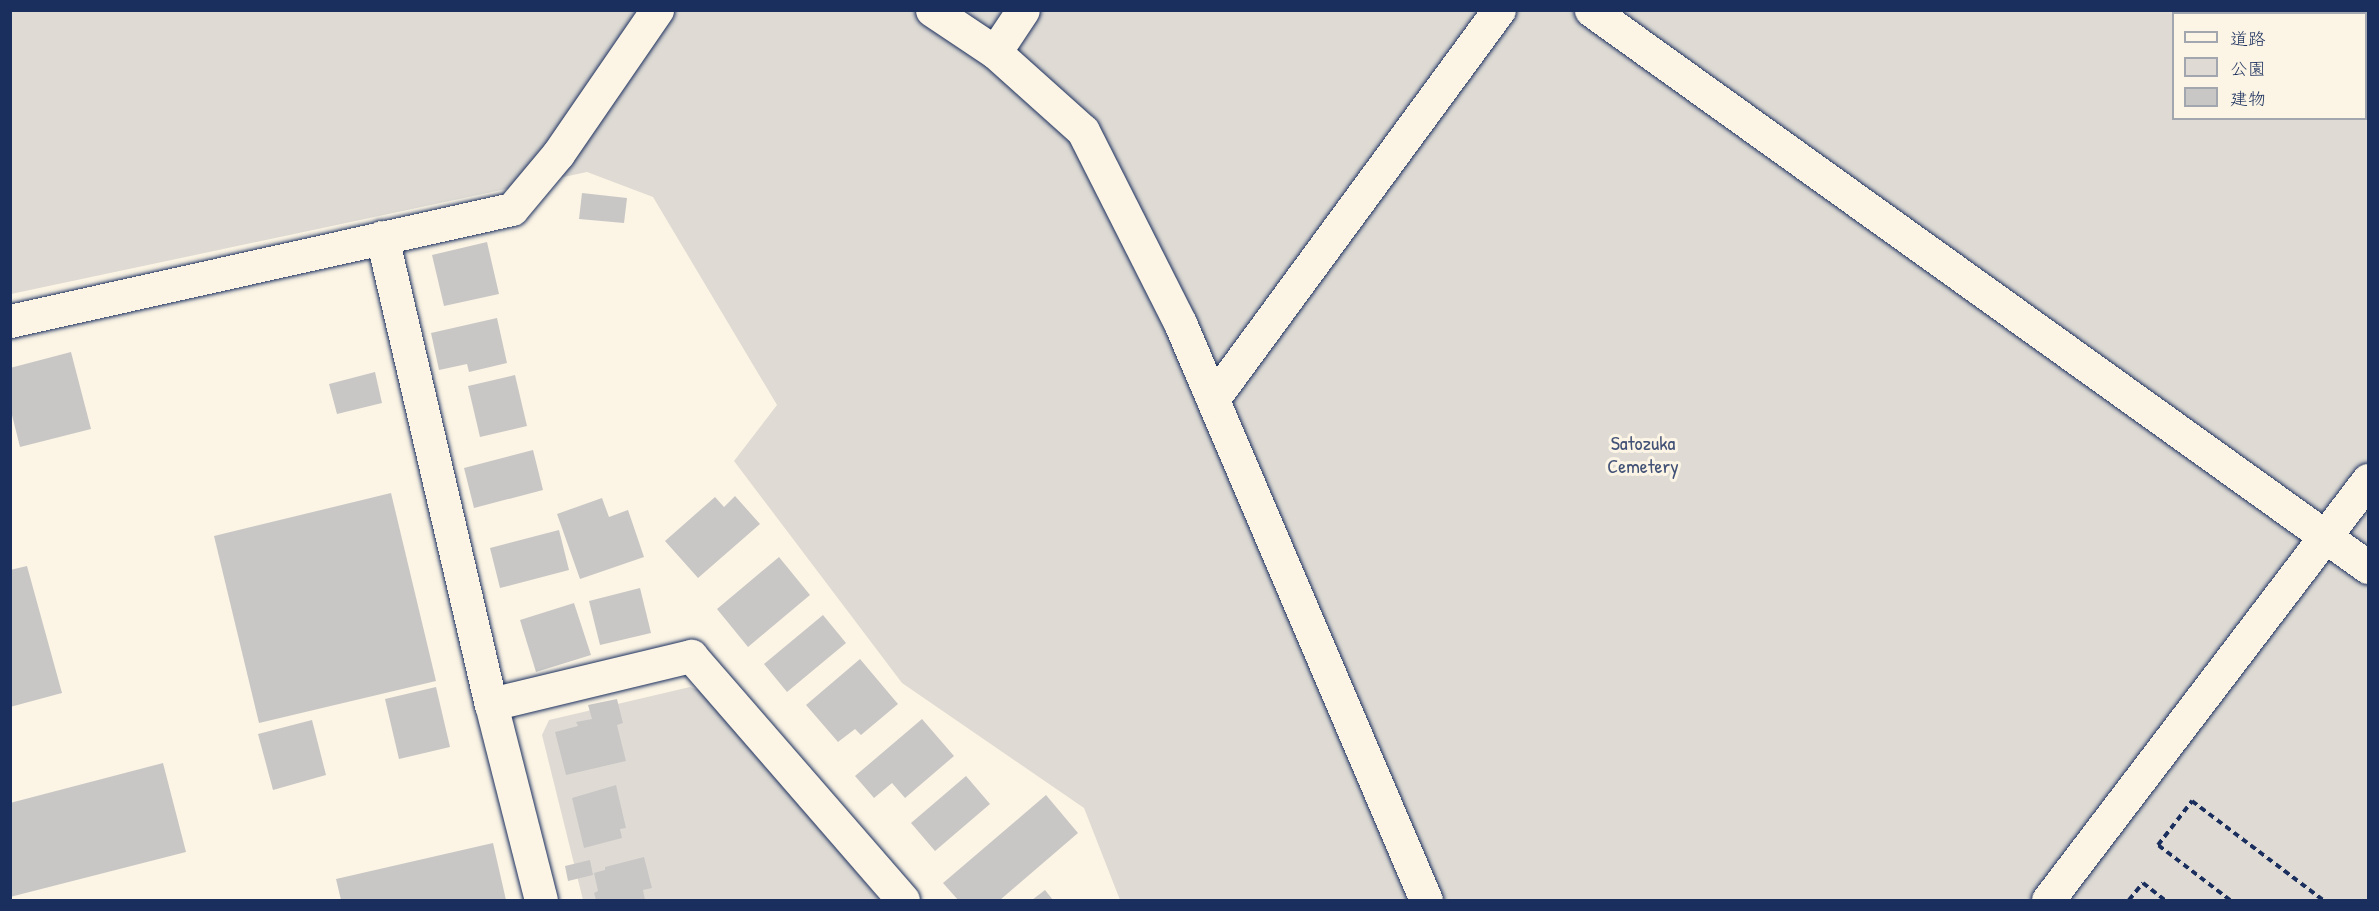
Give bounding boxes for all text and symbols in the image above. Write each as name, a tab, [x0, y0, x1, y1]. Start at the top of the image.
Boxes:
legend	[2172, 12, 2367, 120]
text: 道路	[2230, 26, 2266, 51]
text: 公園	[2230, 56, 2266, 81]
text: 建物	[2230, 86, 2266, 111]
park label: Satozuka Cemetery	[1607, 431, 1679, 478]

